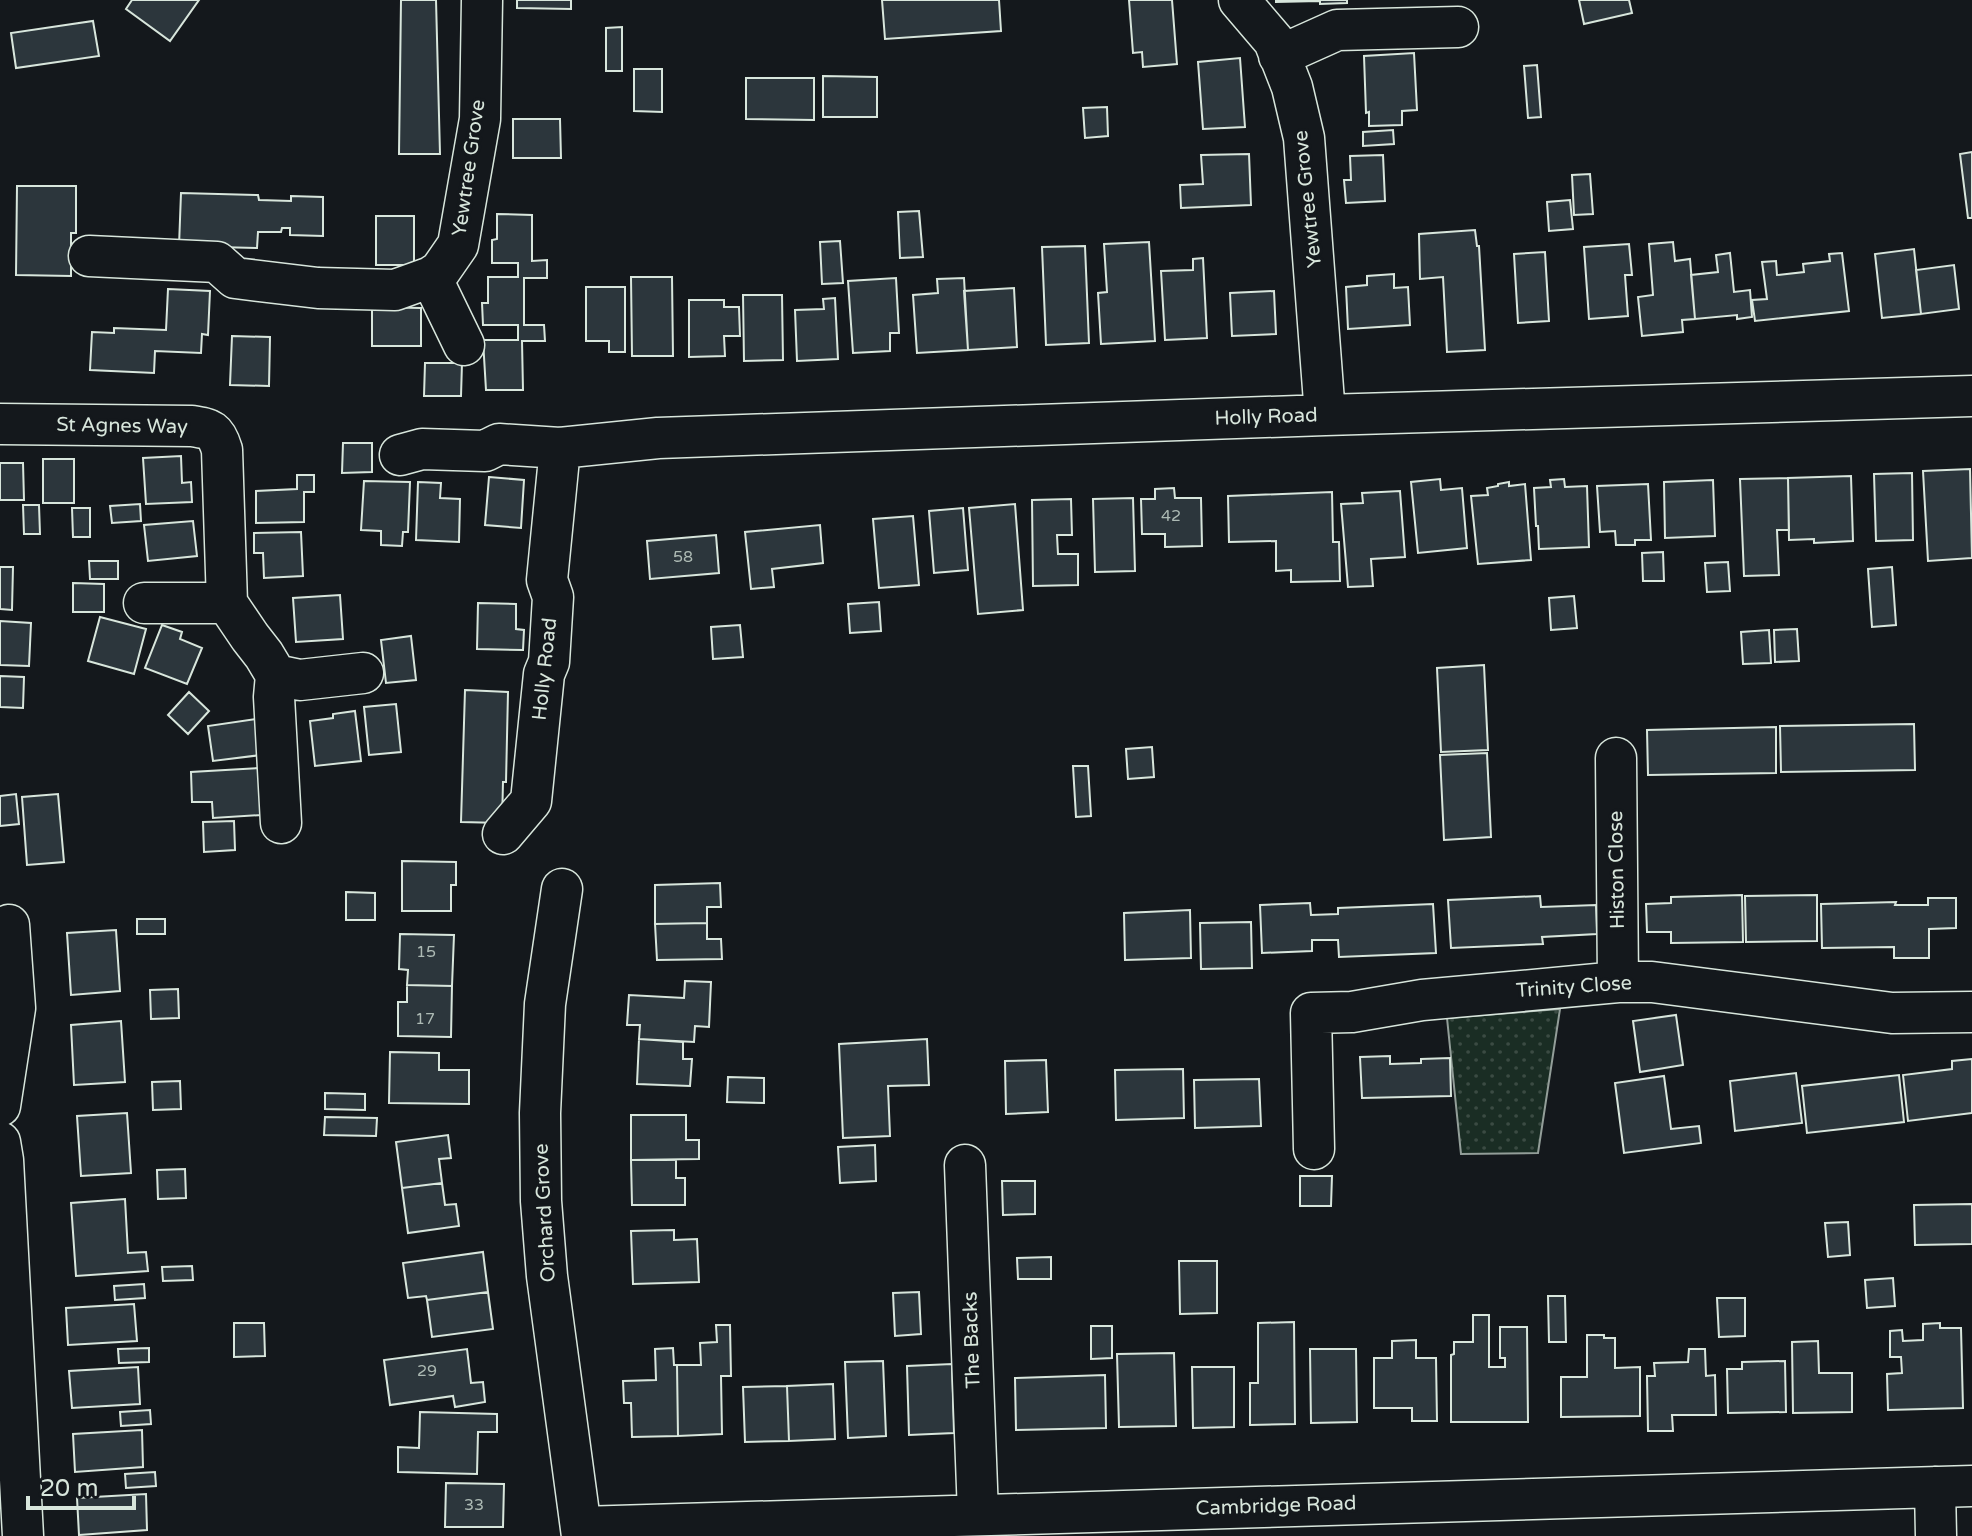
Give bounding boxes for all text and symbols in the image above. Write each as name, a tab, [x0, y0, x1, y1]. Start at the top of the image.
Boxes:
street label: Yewtree Grove	[448, 98, 490, 238]
street label: Yewtree Grove	[1289, 129, 1327, 269]
street label: Holly Road	[1214, 403, 1318, 431]
street label: St Agnes Way	[56, 413, 188, 439]
house number: 42	[1161, 506, 1181, 526]
house number: 58	[673, 547, 693, 567]
street label: Holly Road	[528, 616, 562, 722]
street label: Histon Close	[1604, 811, 1630, 929]
house number: 15	[416, 942, 436, 962]
street label: Trinity Close	[1515, 971, 1633, 1003]
house number: 17	[415, 1009, 435, 1029]
street label: Orchard Grove	[529, 1143, 561, 1283]
street label: The Backs	[958, 1291, 986, 1389]
house number: 29	[417, 1361, 437, 1381]
scale bar	[28, 1460, 134, 1510]
text: 20 m	[40, 1474, 98, 1503]
street label: Cambridge Road	[1195, 1491, 1357, 1521]
house number: 33	[464, 1495, 484, 1515]

